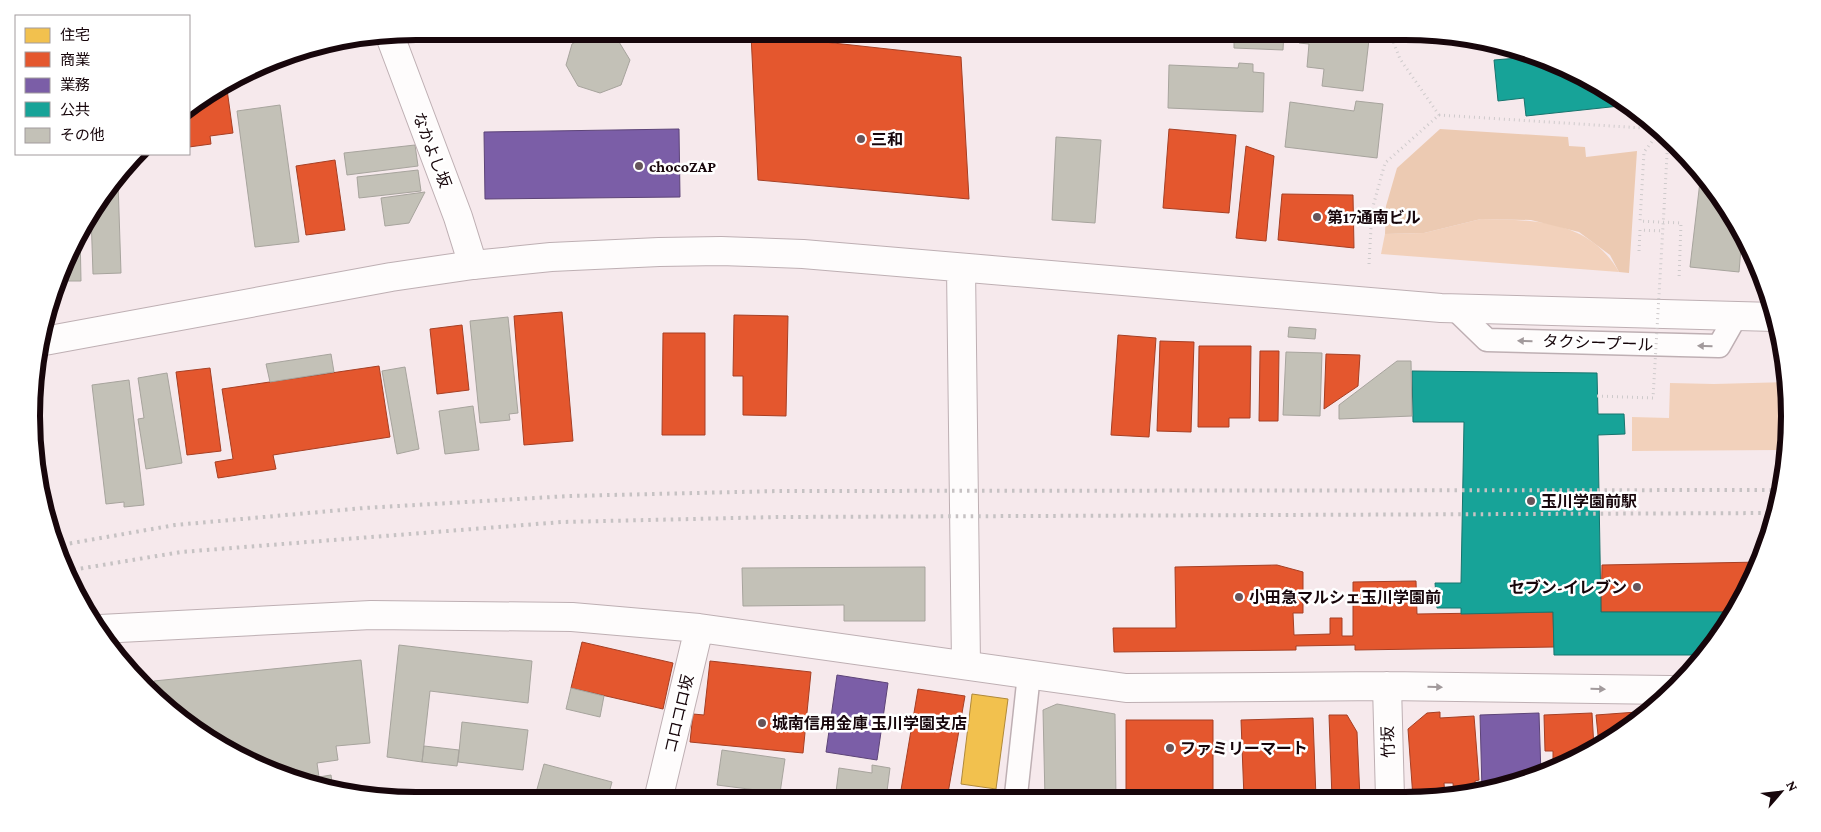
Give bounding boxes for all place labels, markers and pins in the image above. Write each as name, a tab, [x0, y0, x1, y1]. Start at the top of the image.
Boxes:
place label: 三和	[871, 131, 903, 148]
marker: 三和	[855, 133, 867, 145]
place label: chocoZAP	[649, 158, 716, 175]
marker: chocoZAP	[633, 160, 645, 172]
place label: 第17通南ビル	[1327, 209, 1421, 226]
marker: 第17通南ビル	[1311, 211, 1323, 223]
place label: 玉川学園前駅	[1541, 493, 1637, 510]
marker: 玉川学園前駅	[1525, 495, 1537, 507]
place label: セブン-イレブン	[1509, 579, 1627, 596]
marker: セブン-イレブン	[1631, 581, 1643, 593]
place label: 小田急マルシェ玉川学園前	[1249, 589, 1441, 606]
marker: 小田急マルシェ玉川学園前	[1233, 591, 1245, 603]
place label: 城南信用金庫 玉川学園支店	[772, 714, 967, 732]
marker: 城南信用金庫 玉川学園支店	[756, 717, 768, 729]
place label: ファミリーマート	[1180, 740, 1308, 757]
marker: ファミリーマート	[1164, 742, 1176, 754]

